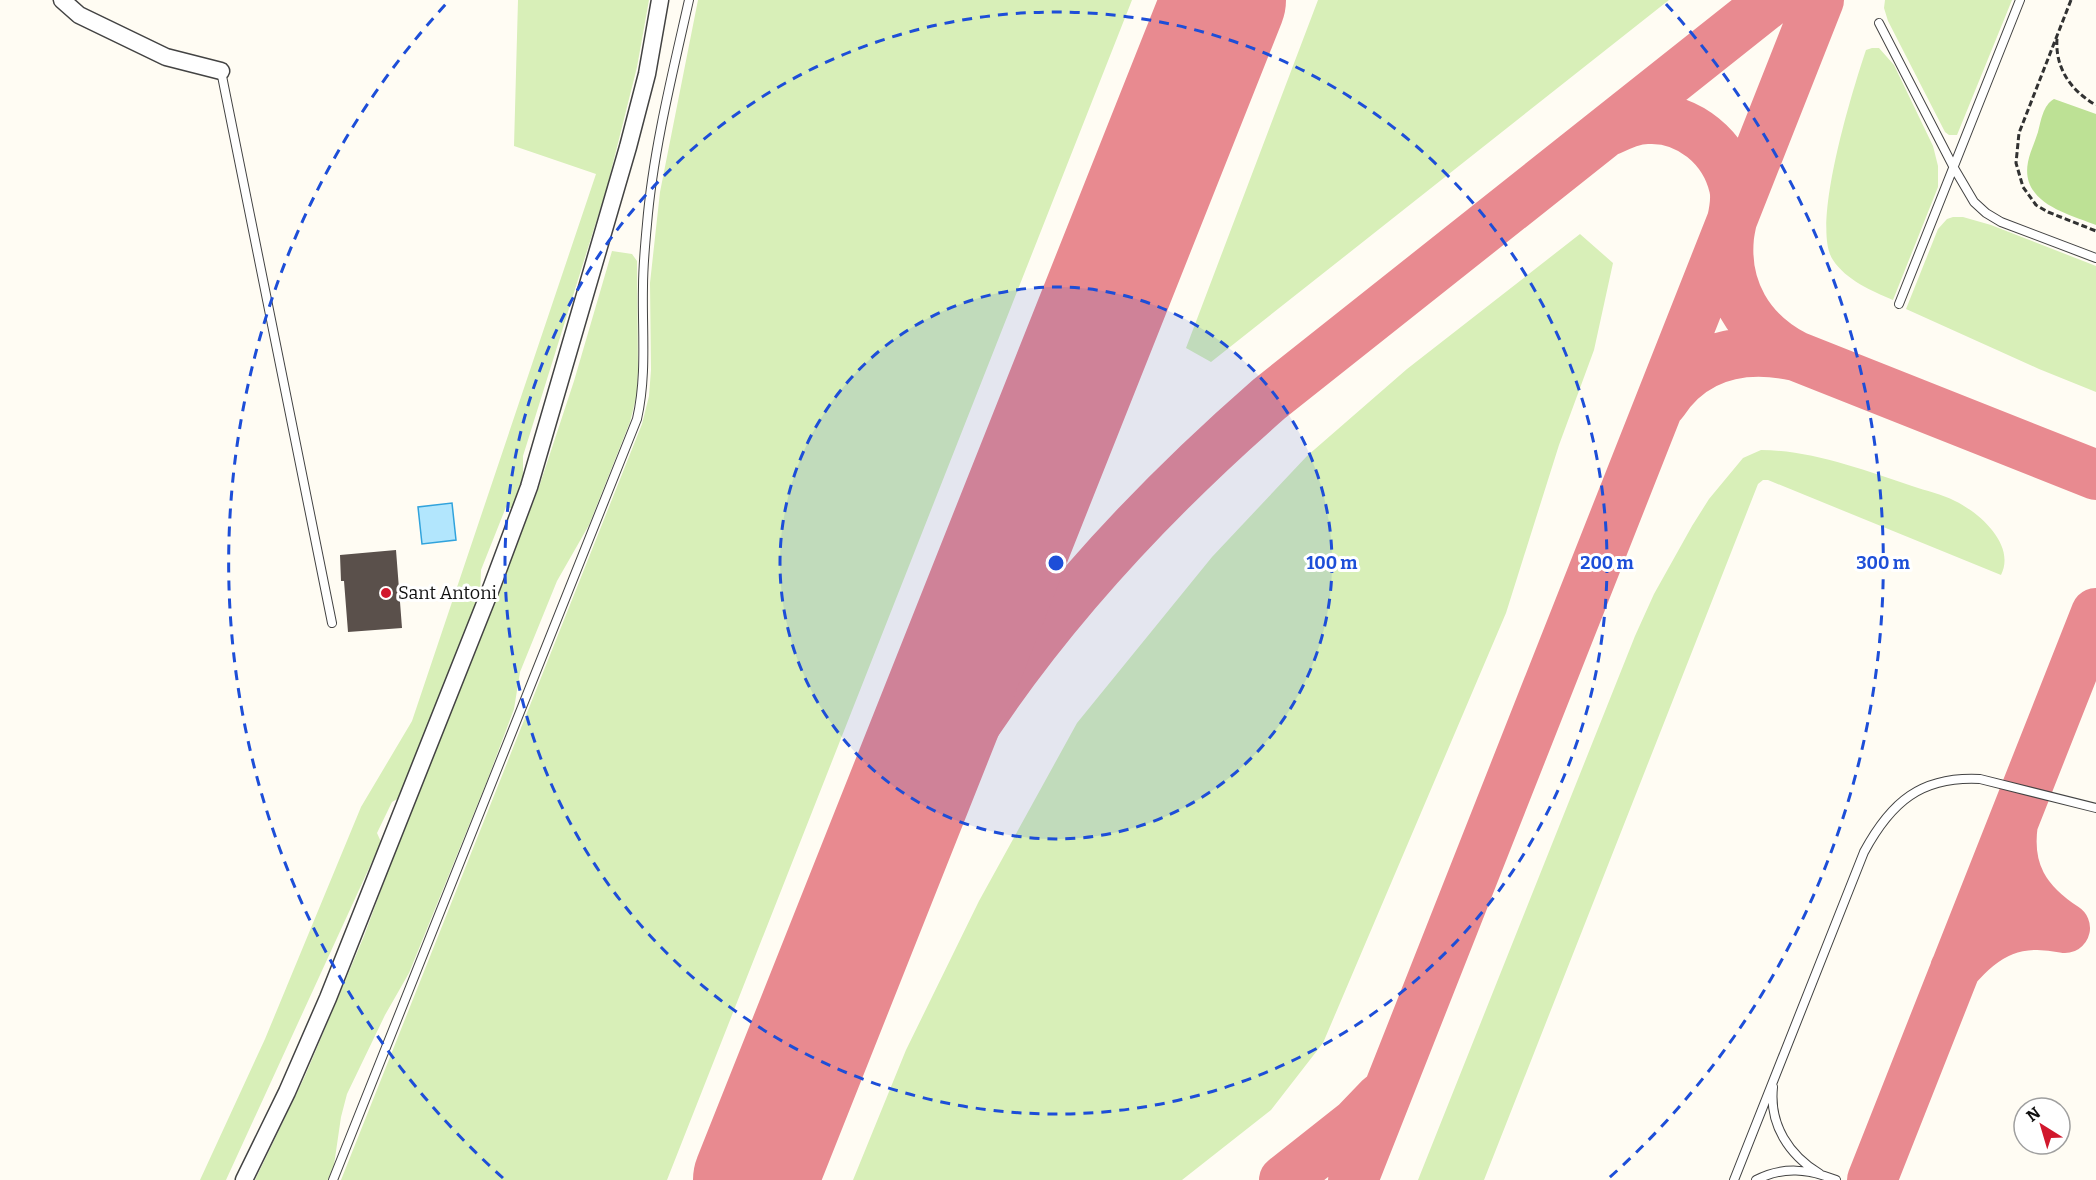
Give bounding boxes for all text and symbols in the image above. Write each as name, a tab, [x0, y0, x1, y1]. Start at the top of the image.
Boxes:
text: 100 m	[1306, 552, 1358, 574]
text: 200 m	[1580, 552, 1634, 574]
text: 300 m	[1856, 552, 1910, 574]
centre of rings	[1046, 553, 1066, 573]
place label: Sant Antoni	[398, 582, 497, 604]
marker: Sant Antoni	[379, 586, 393, 600]
north arrow	[2012, 1096, 2072, 1156]
text: N	[2023, 1103, 2044, 1126]

